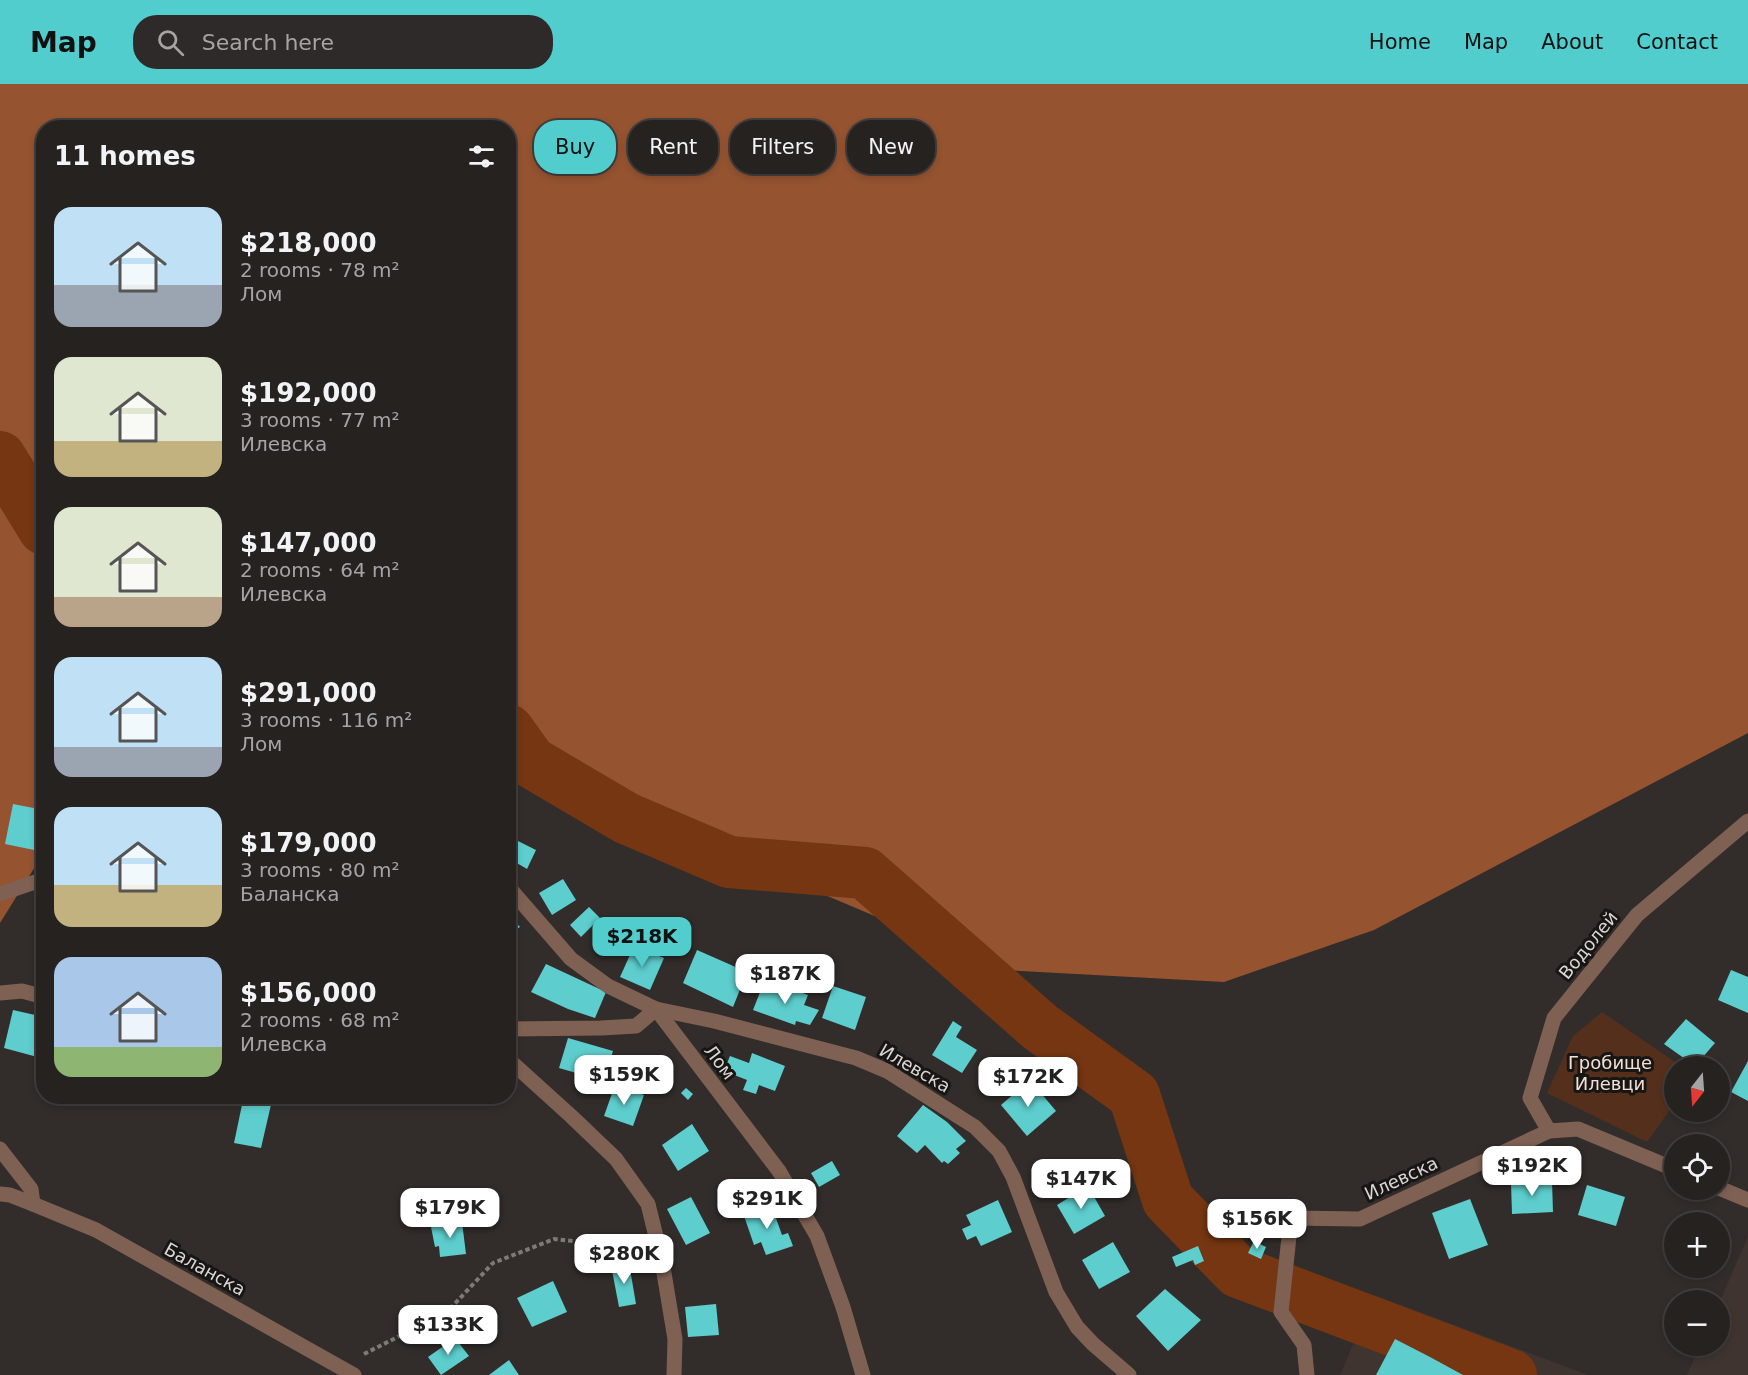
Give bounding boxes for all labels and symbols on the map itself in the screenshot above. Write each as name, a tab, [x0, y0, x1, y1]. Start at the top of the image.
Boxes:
street label: Водолей	[1554, 907, 1622, 983]
pin: $218K	[600, 917, 684, 968]
pin: $187K	[743, 954, 827, 1005]
street label: Илевска	[876, 1039, 954, 1097]
street label: Лом	[700, 1040, 740, 1084]
park label: Гробище Илевци	[1568, 1052, 1652, 1094]
pin: $159K	[582, 1055, 666, 1106]
north arrow	[1664, 1056, 1730, 1122]
pin: $172K	[986, 1057, 1070, 1108]
pin: $192K	[1490, 1146, 1574, 1197]
street label: Илевска	[1361, 1152, 1441, 1204]
pin: $147K	[1039, 1159, 1123, 1210]
pin: $291K	[725, 1179, 809, 1230]
pin: $179K	[408, 1188, 492, 1239]
pin: $156K	[1215, 1199, 1299, 1250]
pin: $280K	[582, 1234, 666, 1285]
street label: Баланска	[161, 1238, 249, 1300]
pin: $133K	[406, 1305, 490, 1356]

